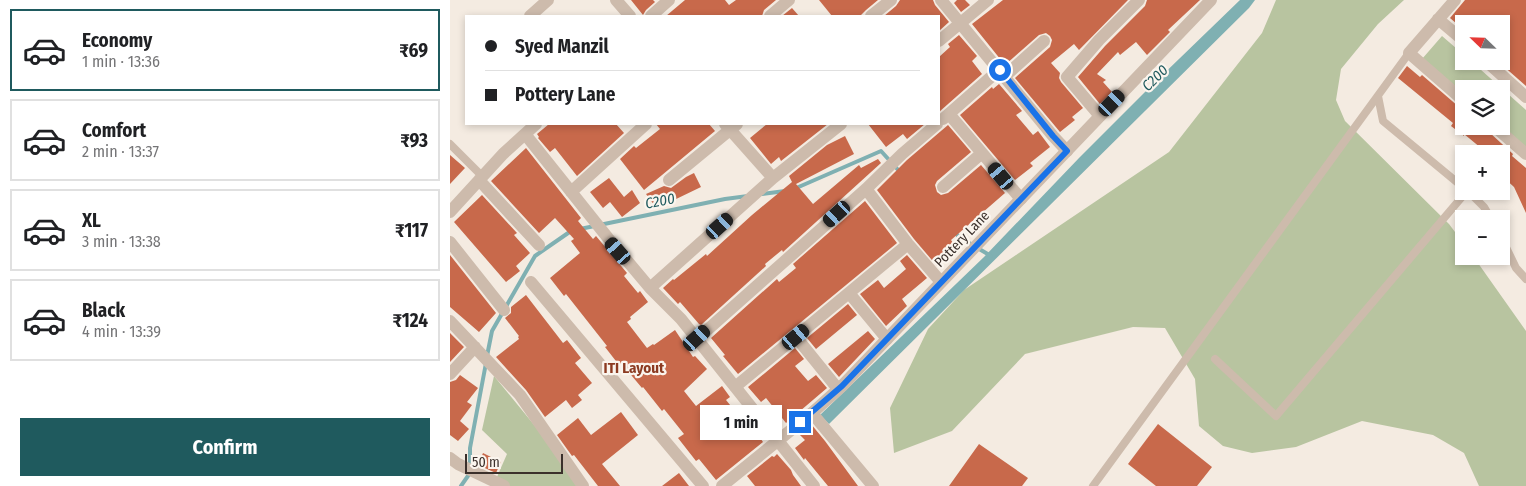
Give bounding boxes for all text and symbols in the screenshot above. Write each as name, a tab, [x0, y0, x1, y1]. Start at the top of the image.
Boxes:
north arrow	[1455, 15, 1510, 70]
map controls	[1455, 15, 1510, 265]
icon: car	[22, 28, 67, 73]
text: Economy	[82, 29, 152, 52]
text: Syed Manzil	[515, 35, 609, 58]
text: ₹69	[399, 39, 428, 62]
text: 1 min · 13:36	[82, 52, 160, 71]
route start	[989, 59, 1011, 81]
water label: C200	[1138, 61, 1172, 95]
button: layers	[1455, 80, 1510, 135]
text: Pottery Lane	[515, 83, 615, 106]
car	[1096, 87, 1127, 119]
icon: car	[22, 118, 67, 163]
text: Comfort	[82, 119, 146, 142]
text: ₹93	[400, 129, 428, 152]
text: 2 min · 13:37	[82, 142, 159, 161]
button: +	[1455, 145, 1510, 200]
car	[985, 160, 1016, 192]
water label: C200	[644, 189, 677, 213]
car	[820, 198, 853, 230]
street label: Pottery Lane	[931, 207, 993, 271]
icon: car	[22, 208, 67, 253]
text: XL	[82, 209, 101, 232]
car	[703, 210, 736, 242]
button: −	[1455, 210, 1510, 265]
text: ₹117	[395, 219, 428, 242]
text: 3 min · 13:38	[82, 232, 161, 251]
car	[602, 235, 633, 267]
icon: car	[22, 298, 67, 343]
text: Black	[82, 299, 125, 322]
text: ₹124	[392, 309, 428, 332]
text: 4 min · 13:39	[82, 322, 161, 341]
car	[680, 322, 713, 354]
car	[779, 322, 812, 352]
district label: ITI Layout	[604, 359, 665, 377]
callout: 1 min	[700, 404, 782, 440]
route end	[789, 411, 811, 433]
text: 1 min	[724, 413, 758, 432]
button: Confirm	[20, 418, 430, 476]
scale bar	[465, 451, 562, 474]
text: 50 m	[472, 454, 500, 471]

